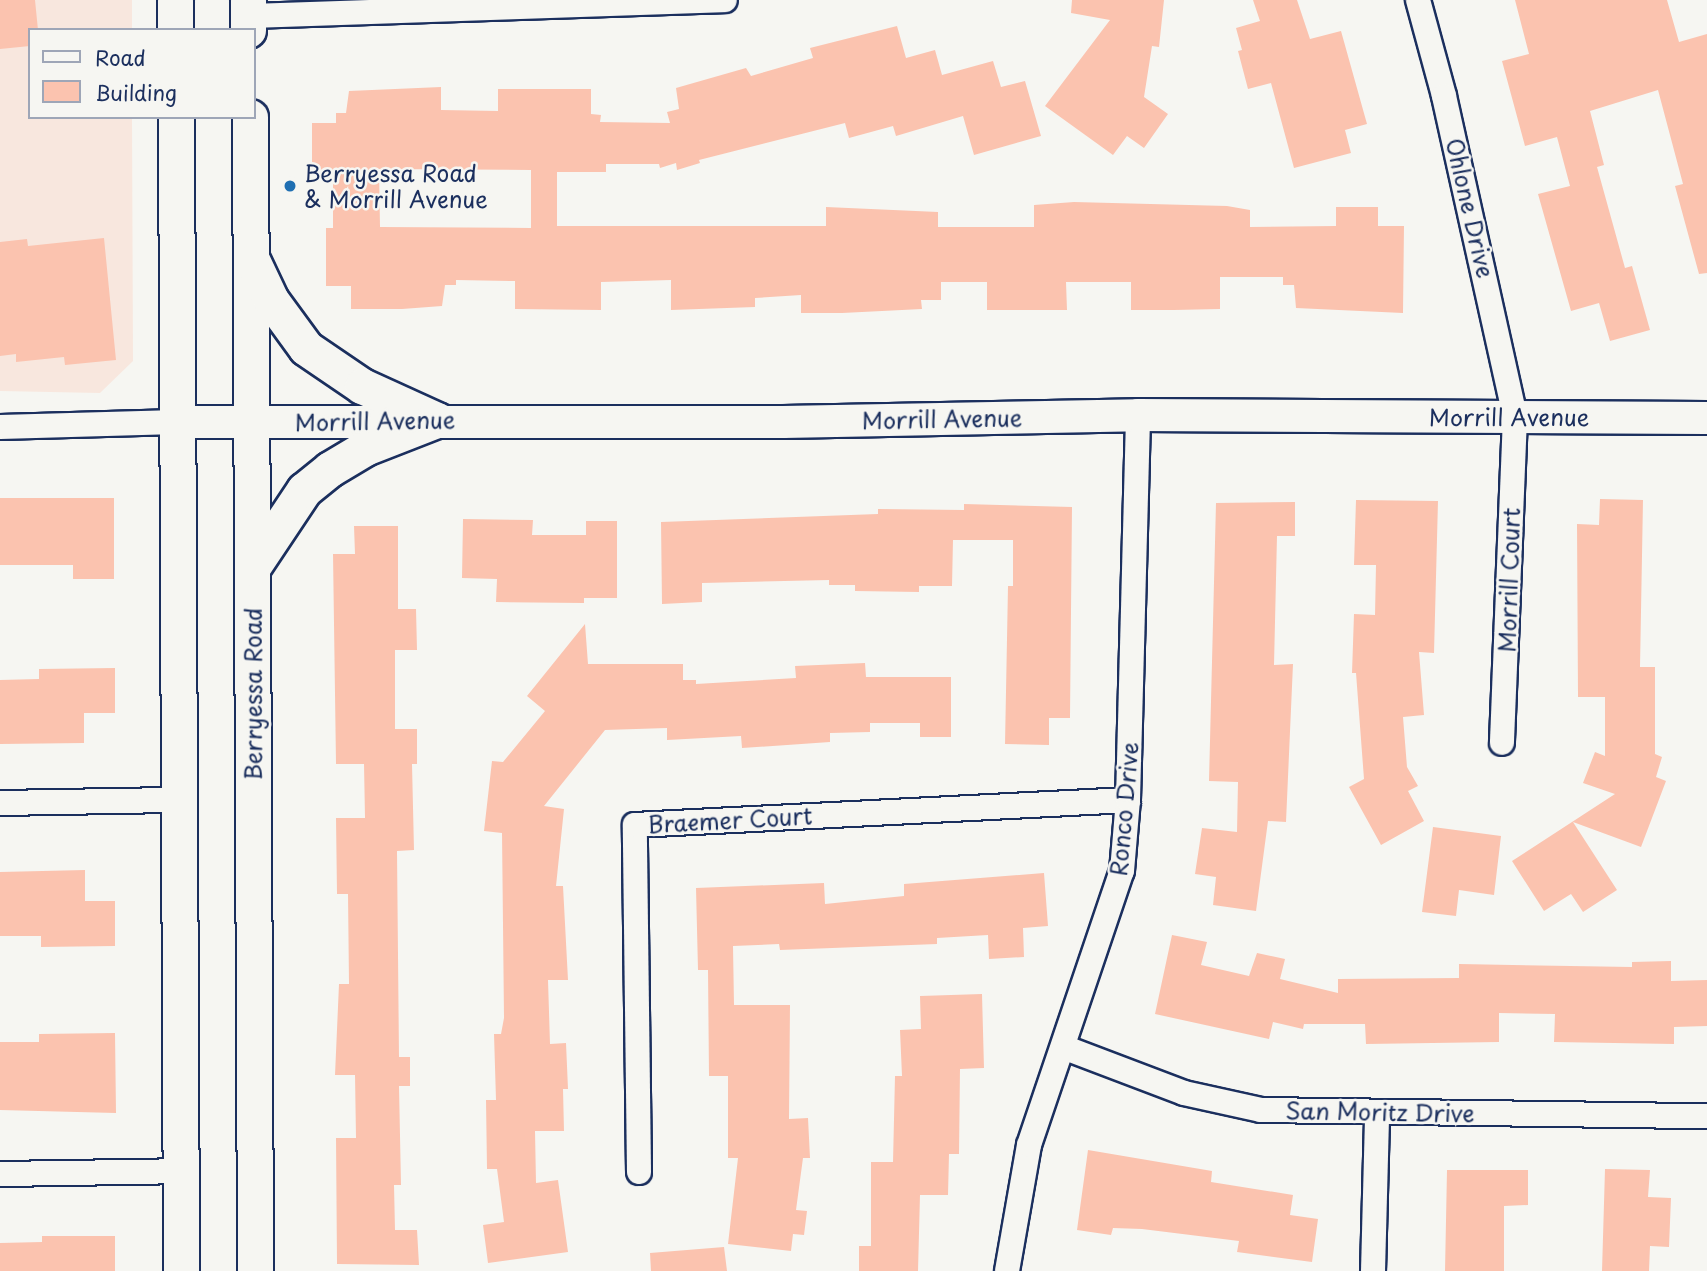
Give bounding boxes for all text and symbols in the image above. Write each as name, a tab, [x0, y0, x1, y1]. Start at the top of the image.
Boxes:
legend	[28, 28, 256, 119]
text: Road	[95, 41, 146, 73]
text: Building	[95, 76, 177, 108]
street label: Ohlone Drive	[1440, 135, 1500, 281]
place label: Berryessa Road & Morrill Avenue	[304, 159, 490, 213]
marker: Berryessa Road & Morrill Avenue	[282, 178, 298, 194]
street label: Morrill Avenue	[1429, 403, 1589, 431]
street label: Morrill Avenue	[861, 404, 1023, 434]
street label: Morrill Avenue	[294, 406, 456, 436]
street label: Morrill Court	[1493, 507, 1525, 653]
street label: Berryessa Road	[239, 607, 267, 781]
street label: Ronco Drive	[1104, 742, 1144, 876]
street label: Braemer Court	[647, 802, 813, 838]
street label: San Moritz Drive	[1286, 1097, 1474, 1127]

